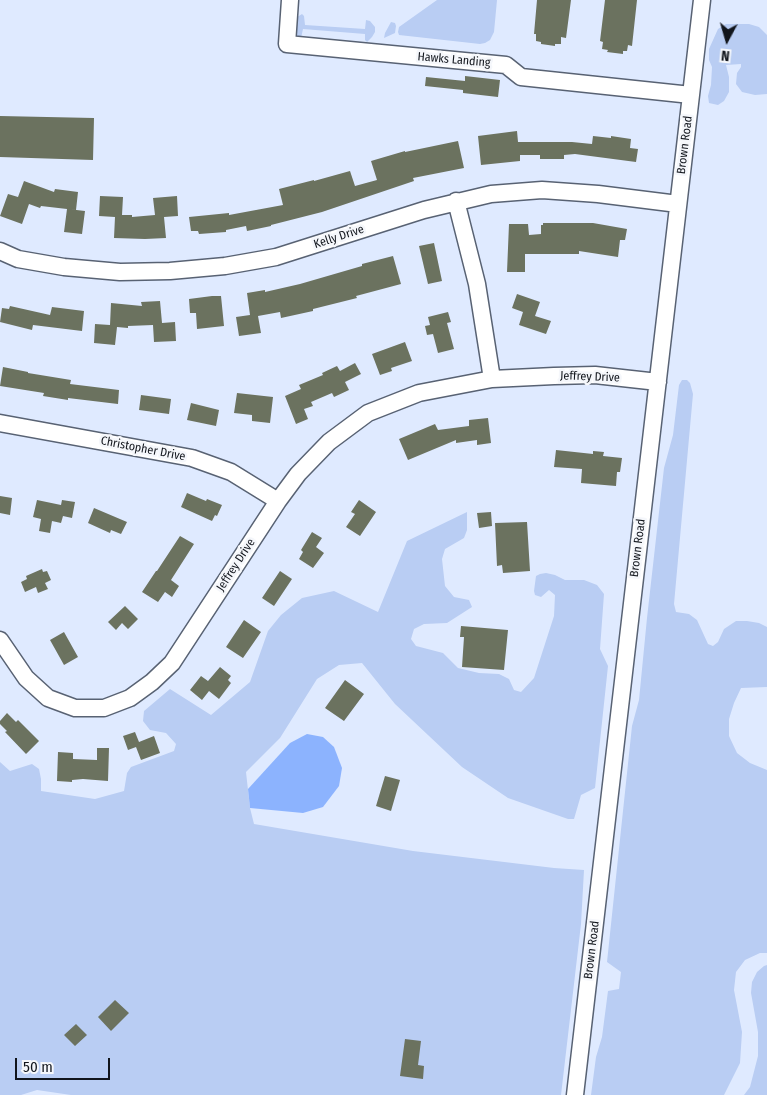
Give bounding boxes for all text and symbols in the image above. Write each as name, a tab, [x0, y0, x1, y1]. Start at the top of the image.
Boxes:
north arrow	[702, 15, 752, 65]
text: N	[720, 47, 730, 64]
street label: Hawks Landing	[417, 50, 491, 70]
street label: Brown Road	[674, 115, 696, 175]
street label: Kelly Drive	[312, 222, 366, 252]
street label: Jeffrey Drive	[560, 369, 620, 385]
street label: Christopher Drive	[100, 434, 186, 464]
street label: Brown Road	[627, 518, 649, 578]
street label: Jeffrey Drive	[214, 536, 258, 594]
street label: Brown Road	[581, 920, 603, 980]
scale bar	[18, 1048, 112, 1080]
text: 50 m	[23, 1058, 53, 1076]

